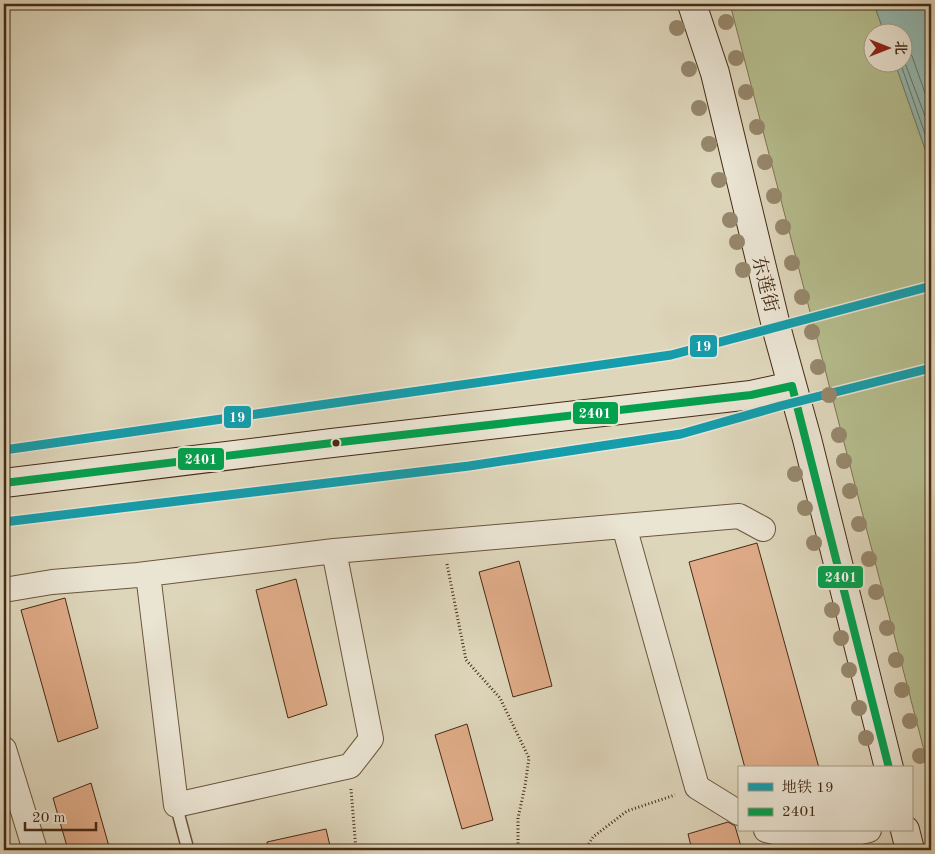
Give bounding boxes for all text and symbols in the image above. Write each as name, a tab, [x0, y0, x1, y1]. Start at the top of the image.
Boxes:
north arrow	[862, 22, 912, 72]
text: 北	[893, 41, 908, 55]
street label: 东莲街	[747, 254, 782, 315]
line badge: 19	[689, 334, 718, 358]
text: 19	[695, 340, 711, 354]
line badge: 2401	[572, 401, 619, 425]
line badge: 19	[223, 405, 252, 429]
text: 2401	[579, 407, 611, 421]
text: 19	[229, 411, 245, 425]
unlabelled marker	[331, 438, 341, 448]
line badge: 2401	[177, 447, 225, 471]
text: 2401	[185, 453, 217, 467]
line badge: 2401	[817, 565, 864, 589]
text: 2401	[825, 571, 857, 585]
legend	[738, 766, 912, 832]
text: 地铁 19	[782, 779, 834, 796]
scale bar	[25, 799, 96, 831]
text: 2401	[782, 805, 817, 820]
text: 20 m	[32, 811, 66, 826]

